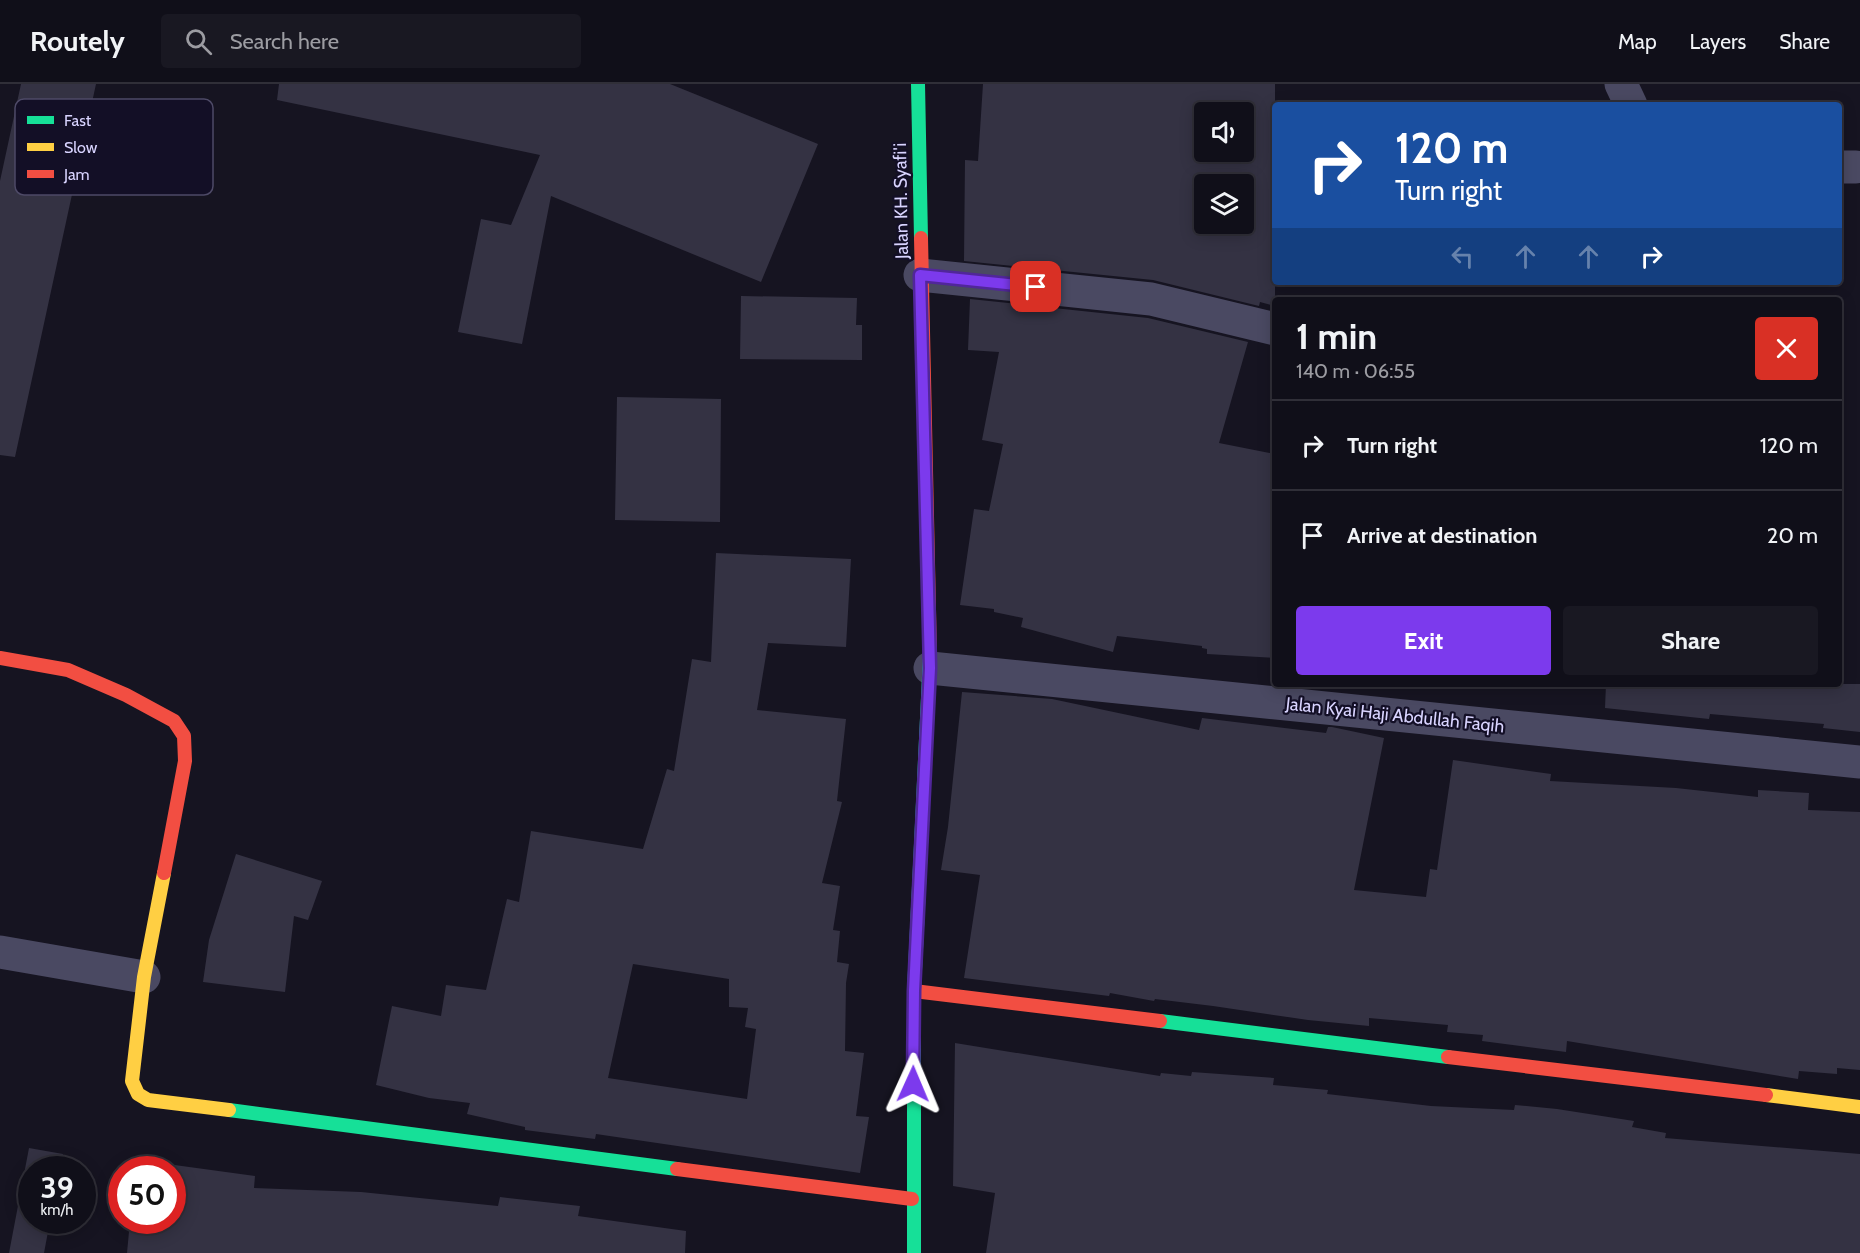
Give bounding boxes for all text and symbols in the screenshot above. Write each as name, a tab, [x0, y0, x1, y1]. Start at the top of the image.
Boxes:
search box	[161, 14, 581, 68]
text: Routely	[30, 24, 125, 58]
icon: search	[182, 25, 215, 58]
text: Search here	[230, 28, 339, 55]
text: Map	[1618, 29, 1657, 54]
text: Layers	[1690, 29, 1746, 54]
text: Share	[1779, 29, 1830, 54]
legend	[15, 99, 213, 195]
map controls	[1194, 102, 1254, 234]
button: sound	[1194, 102, 1254, 162]
text: Fast	[64, 111, 92, 130]
text: 120 m	[1395, 122, 1508, 174]
icon: right	[1296, 126, 1374, 204]
text: Slow	[64, 138, 98, 157]
street label: Jalan KH. Syafi'i	[889, 143, 913, 260]
text: Jam	[63, 165, 90, 184]
button: layers	[1194, 174, 1254, 234]
text: Turn right	[1395, 174, 1502, 207]
icon: left	[1446, 240, 1479, 273]
icon: ahead	[1509, 240, 1542, 273]
icon: ahead	[1572, 240, 1605, 273]
icon: right	[1635, 240, 1668, 273]
pin	[1010, 261, 1061, 312]
icon: arrive	[1019, 270, 1052, 303]
text: 1 min	[1296, 314, 1377, 358]
button: close	[1755, 317, 1818, 380]
text: 140 m · 06:55	[1296, 359, 1415, 383]
icon: right	[1296, 429, 1329, 462]
text: Turn right	[1347, 432, 1437, 459]
text: 120 m	[1760, 432, 1818, 459]
icon: arrive	[1296, 519, 1329, 552]
text: Arrive at destination	[1347, 522, 1537, 549]
text: 20 m	[1767, 522, 1818, 549]
button: Exit	[1296, 606, 1551, 675]
button: Share	[1563, 606, 1818, 675]
street label: Jalan Kyai Haji Abdullah Faqih	[1284, 692, 1505, 737]
position arrow	[881, 1052, 945, 1116]
speed limit sign: 50	[108, 1156, 186, 1234]
text: 39	[40, 1169, 74, 1206]
text: km/h	[41, 1201, 73, 1219]

